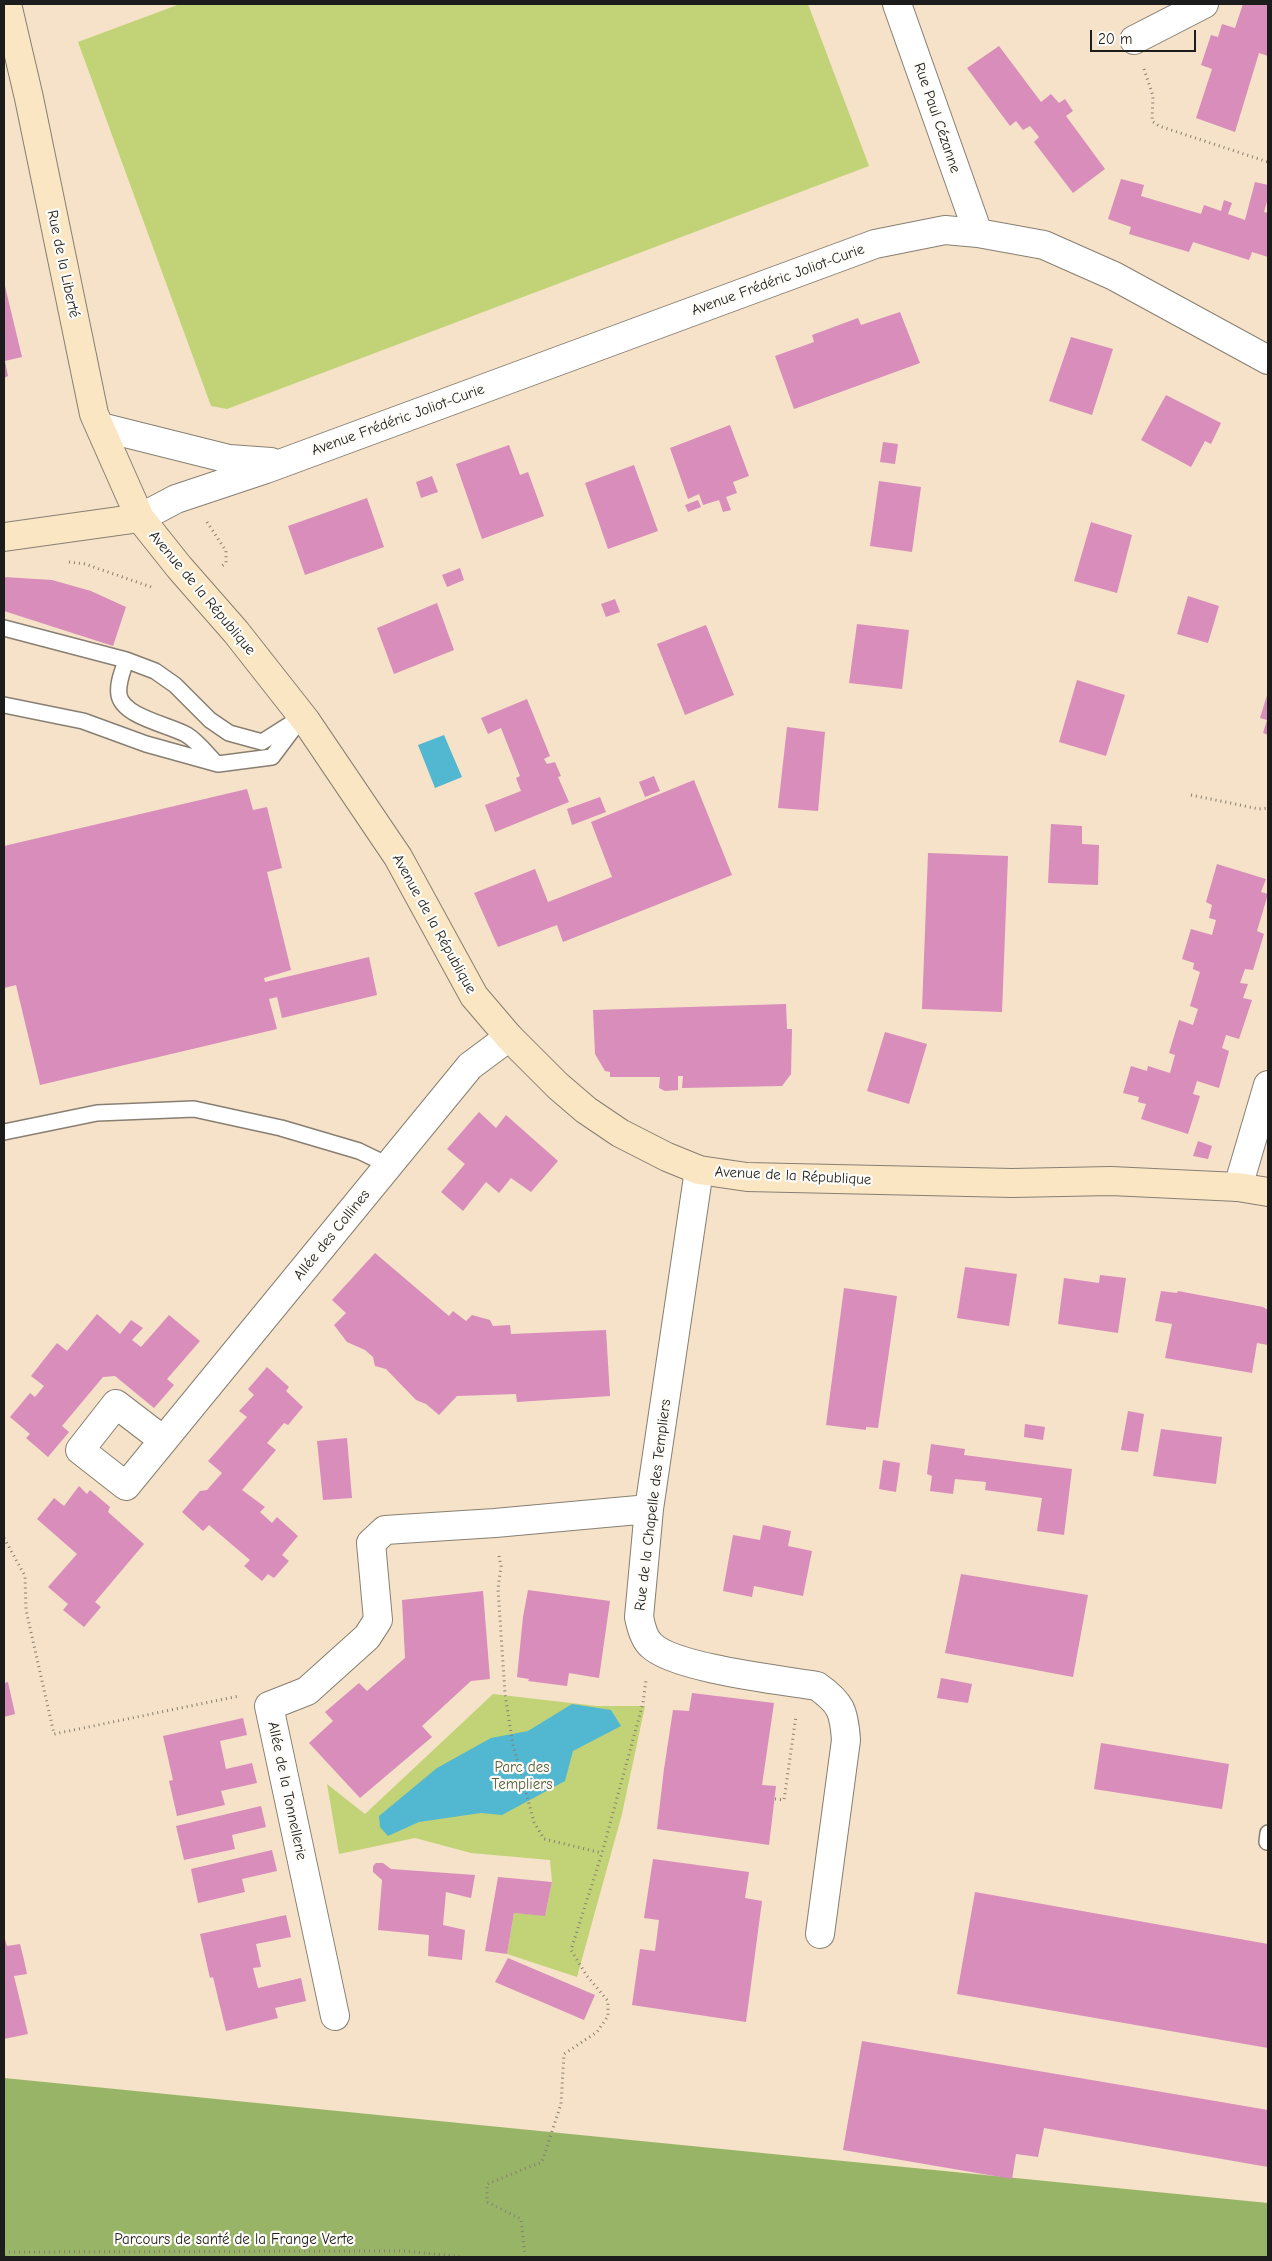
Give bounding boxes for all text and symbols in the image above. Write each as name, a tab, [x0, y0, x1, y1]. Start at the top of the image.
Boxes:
scale bar	[1092, 20, 1198, 52]
text: 20 m	[1098, 30, 1132, 48]
street label: Rue Paul Cézanne	[910, 61, 964, 175]
street label: Rue de la Liberté	[43, 209, 83, 319]
street label: Avenue Frédéric Joliot-Curie	[689, 240, 867, 320]
street label: Avenue Frédéric Joliot-Curie	[309, 380, 487, 460]
street label: Avenue de la République	[145, 527, 259, 659]
street label: Avenue de la République	[388, 851, 480, 997]
street label: Avenue de la République	[714, 1163, 872, 1189]
street label: Allée des Collines	[290, 1186, 374, 1284]
street label: Rue de la Chapelle des Templiers	[631, 1398, 675, 1612]
street label: Allée de la Tonnellerie	[264, 1720, 310, 1862]
park label: Parc des Templiers	[492, 1759, 552, 1794]
street label: Parcours de santé de la Frange Verte	[114, 2231, 354, 2249]

